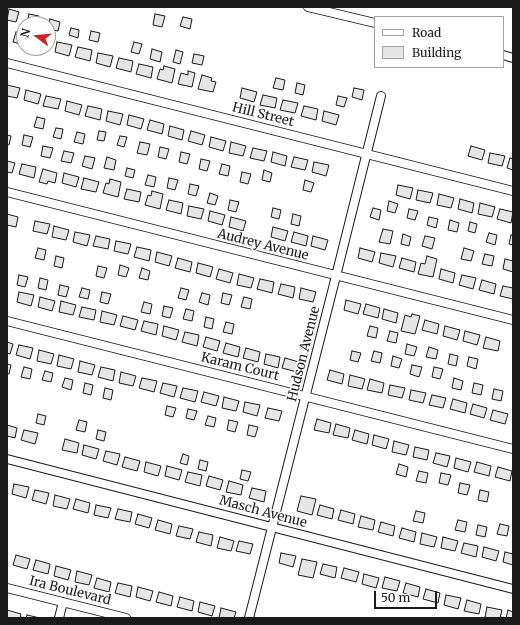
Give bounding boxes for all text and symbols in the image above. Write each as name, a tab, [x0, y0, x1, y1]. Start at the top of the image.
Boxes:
north arrow	[16, 16, 56, 56]
legend	[374, 16, 504, 68]
text: Road	[412, 25, 441, 40]
text: N	[17, 27, 33, 39]
text: Building	[412, 45, 461, 60]
street label: Hill Street	[231, 100, 295, 130]
street label: Audrey Avenue	[216, 226, 310, 264]
street label: Hudson Avenue	[285, 305, 323, 403]
street label: Karam Court	[199, 350, 281, 384]
street label: Masch Avenue	[218, 493, 308, 531]
street label: Ira Boulevard	[28, 573, 112, 609]
scale bar	[376, 583, 439, 609]
text: 50 m	[381, 590, 410, 605]

